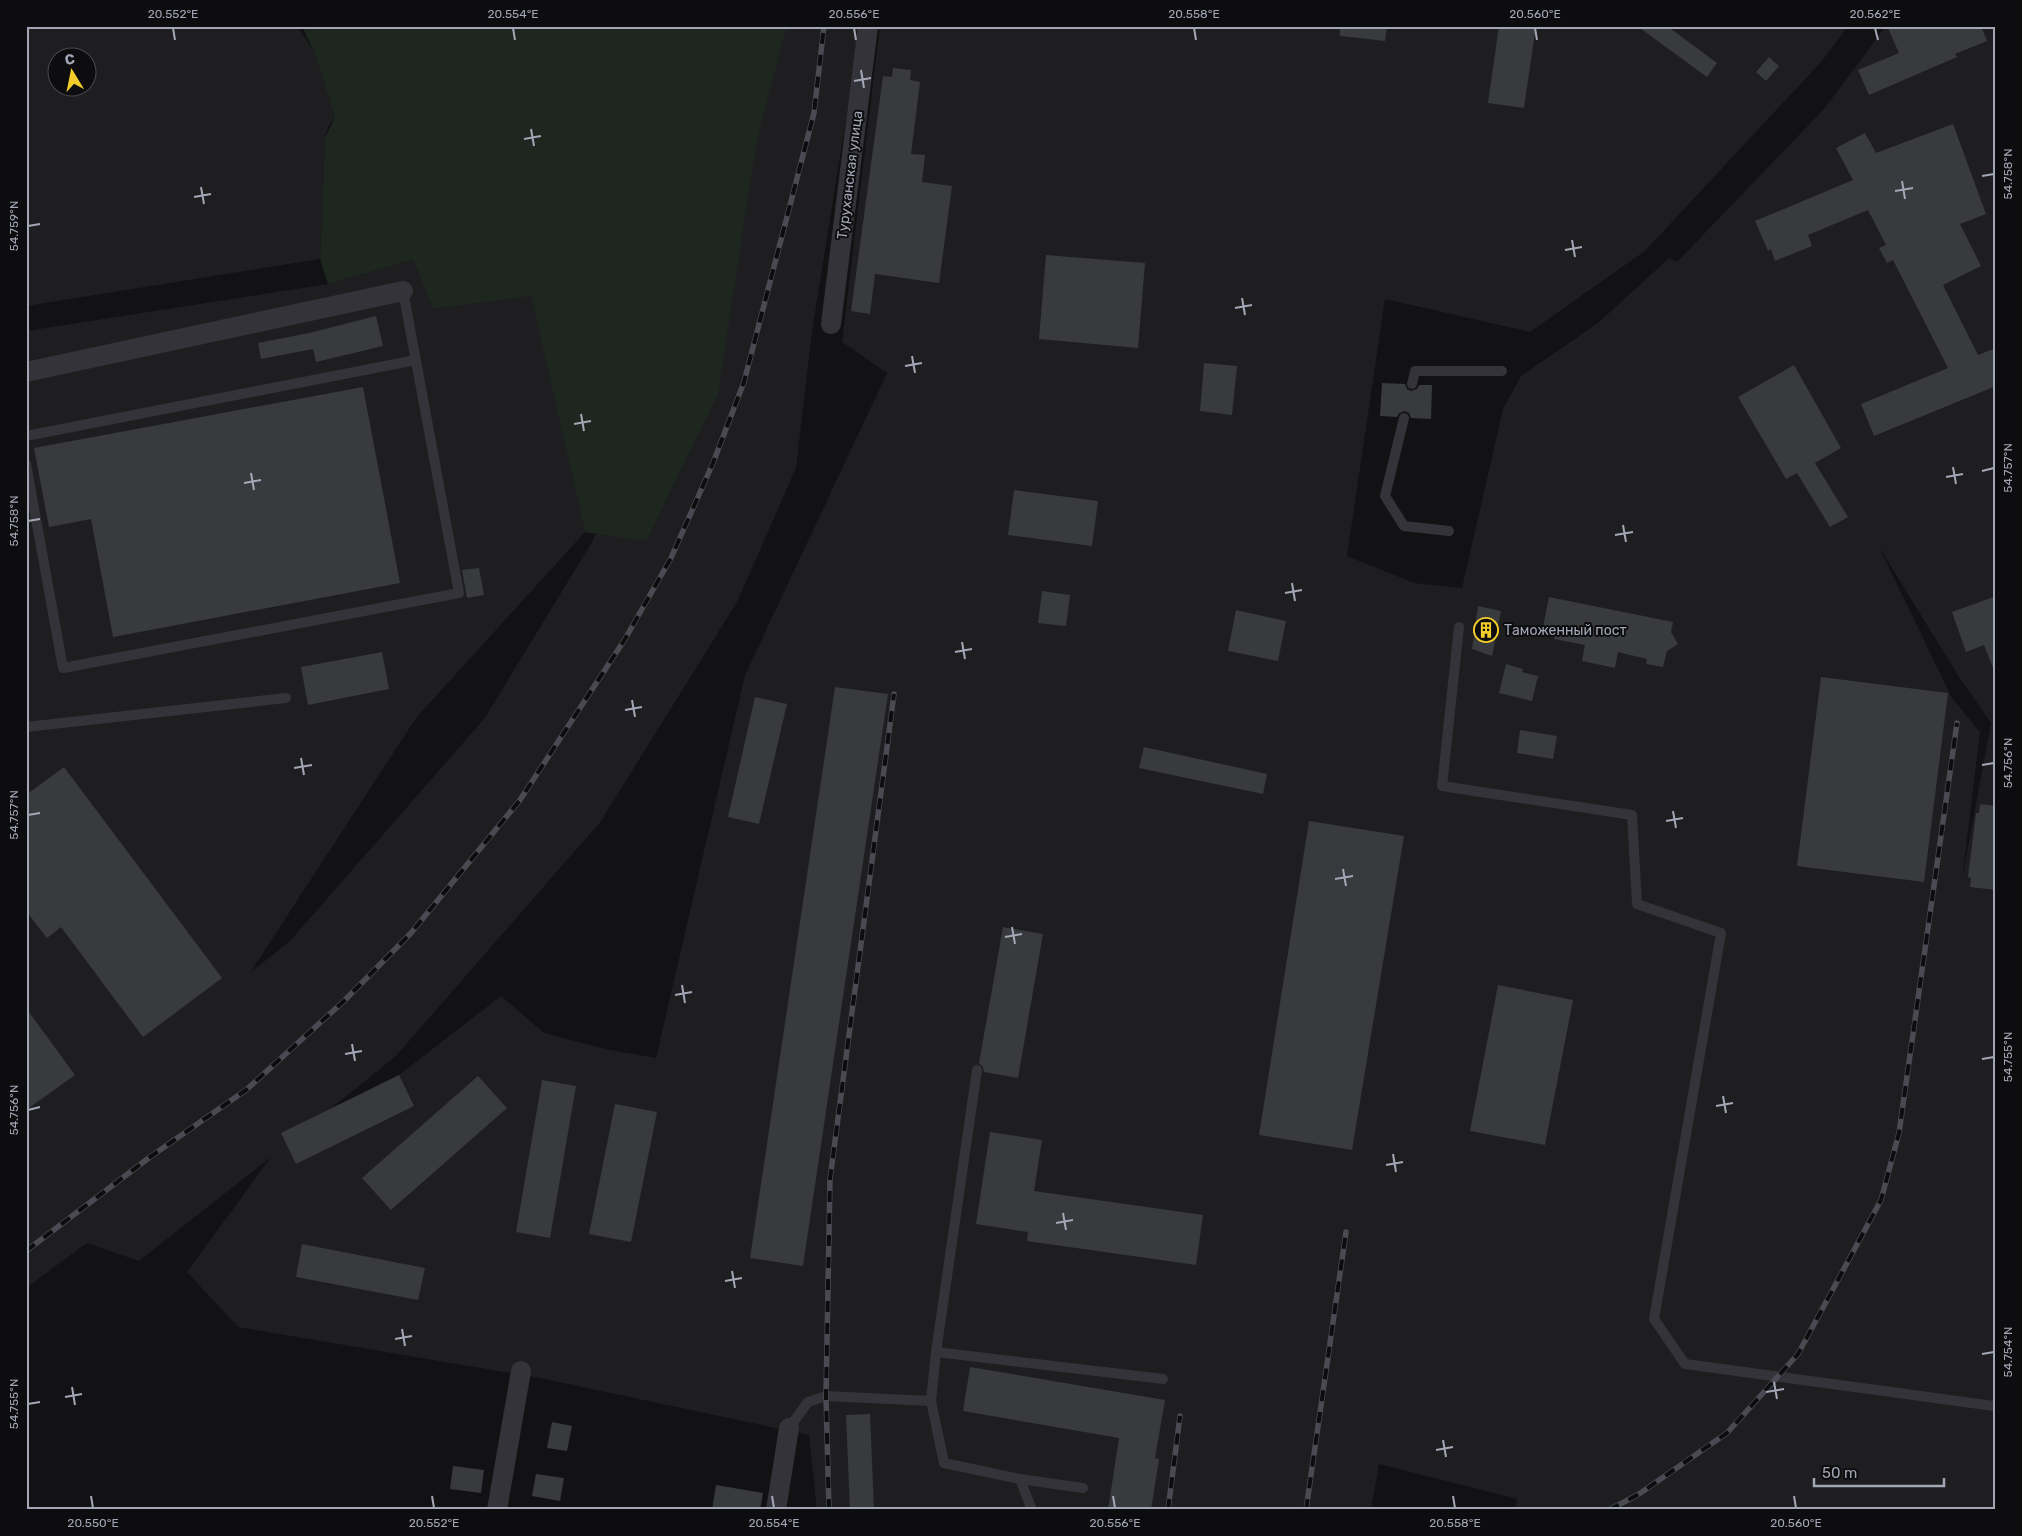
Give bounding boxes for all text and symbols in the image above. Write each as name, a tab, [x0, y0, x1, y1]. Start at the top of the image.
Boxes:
text: 20.552°E	[148, 7, 198, 21]
text: 20.554°E	[487, 7, 539, 21]
text: 20.556°E	[829, 7, 879, 21]
text: 20.558°E	[1168, 7, 1220, 21]
text: 20.560°E	[1509, 7, 1561, 21]
text: 20.562°E	[1850, 7, 1900, 21]
north arrow	[48, 48, 98, 98]
text: С	[64, 50, 76, 69]
street label: Туруханская улица	[834, 110, 866, 240]
text: 54.758°N	[2001, 149, 2015, 199]
text: 54.759°N	[7, 201, 21, 251]
text: 54.757°N	[2001, 443, 2015, 493]
text: 54.758°N	[7, 496, 21, 546]
building icon: Таможенный пост	[1473, 617, 1499, 643]
place label: Таможенный пост	[1504, 622, 1627, 639]
text: 54.756°N	[2001, 738, 2015, 788]
text: 54.757°N	[7, 790, 21, 840]
text: 54.755°N	[2001, 1032, 2015, 1082]
text: 54.756°N	[7, 1085, 21, 1135]
text: 54.754°N	[2001, 1327, 2015, 1377]
text: 54.755°N	[7, 1379, 21, 1429]
scale bar	[1814, 1456, 1944, 1488]
text: 50 m	[1822, 1464, 1857, 1482]
text: 20.550°E	[67, 1516, 119, 1530]
text: 20.552°E	[409, 1516, 459, 1530]
text: 20.554°E	[748, 1516, 800, 1530]
text: 20.556°E	[1090, 1516, 1140, 1530]
text: 20.558°E	[1429, 1516, 1481, 1530]
text: 20.560°E	[1770, 1516, 1822, 1530]

